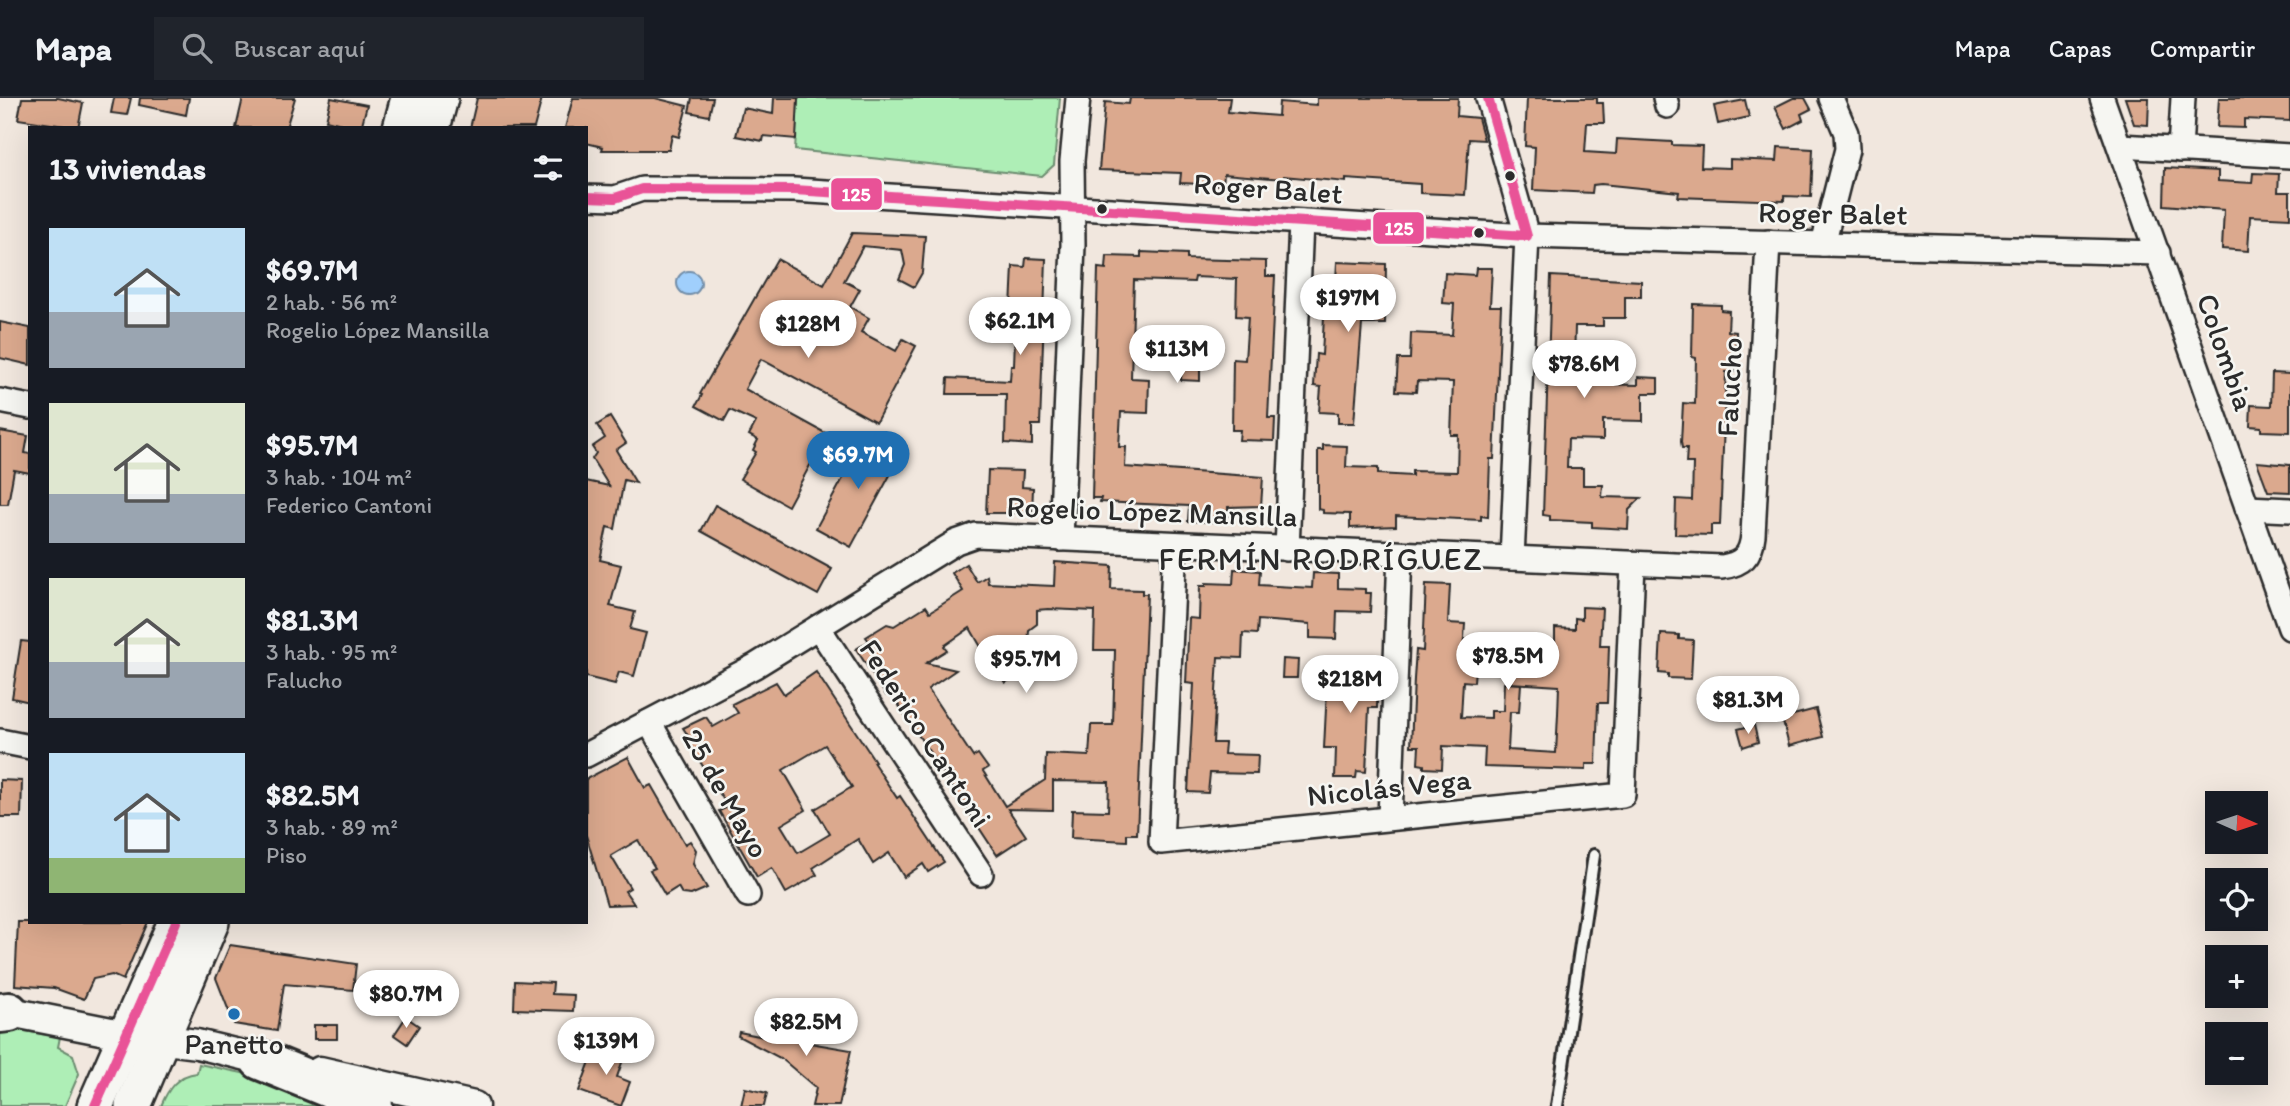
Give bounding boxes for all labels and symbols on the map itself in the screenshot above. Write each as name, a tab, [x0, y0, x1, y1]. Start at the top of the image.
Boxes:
street label: Roger Balet	[1192, 164, 1344, 212]
unlabelled marker	[1503, 169, 1517, 183]
line badge: 125	[830, 177, 883, 211]
text: 125	[842, 183, 870, 206]
street label: Roger Balet	[1758, 193, 1908, 233]
unlabelled marker	[1095, 202, 1109, 216]
line badge: 125	[1372, 211, 1425, 245]
text: 125	[1385, 217, 1413, 240]
unlabelled marker	[1472, 226, 1486, 240]
pin: $197M	[1299, 274, 1397, 334]
street label: Colombia	[2189, 289, 2263, 416]
pin: $62.1M	[963, 298, 1077, 357]
pin: $128M	[759, 300, 857, 360]
pin: $113M	[1128, 326, 1226, 385]
street label: Falucho	[1708, 336, 1750, 438]
pin: $78.6M	[1527, 341, 1641, 400]
pin: $69.7M	[801, 432, 915, 491]
street label: Rogelio López Mansilla	[1006, 487, 1298, 535]
district label: FERMÍN RODRÍGUEZ	[1158, 540, 1484, 578]
street label: Federico Cantoni	[851, 632, 1001, 834]
pin: $78.5M	[1451, 632, 1565, 692]
pin: $95.7M	[969, 636, 1083, 695]
pin: $218M	[1301, 656, 1399, 715]
pin: $81.3M	[1691, 676, 1805, 736]
street label: 25 de Mayo	[674, 722, 778, 864]
street label: Nicolás Vega	[1305, 760, 1473, 814]
north arrow	[2205, 791, 2268, 854]
pin: $80.7M	[349, 970, 463, 1030]
pin: $82.5M	[749, 998, 863, 1058]
marker: Panetto	[226, 1006, 242, 1022]
pin: $139M	[557, 1018, 655, 1077]
place label: Panetto	[184, 1025, 284, 1062]

